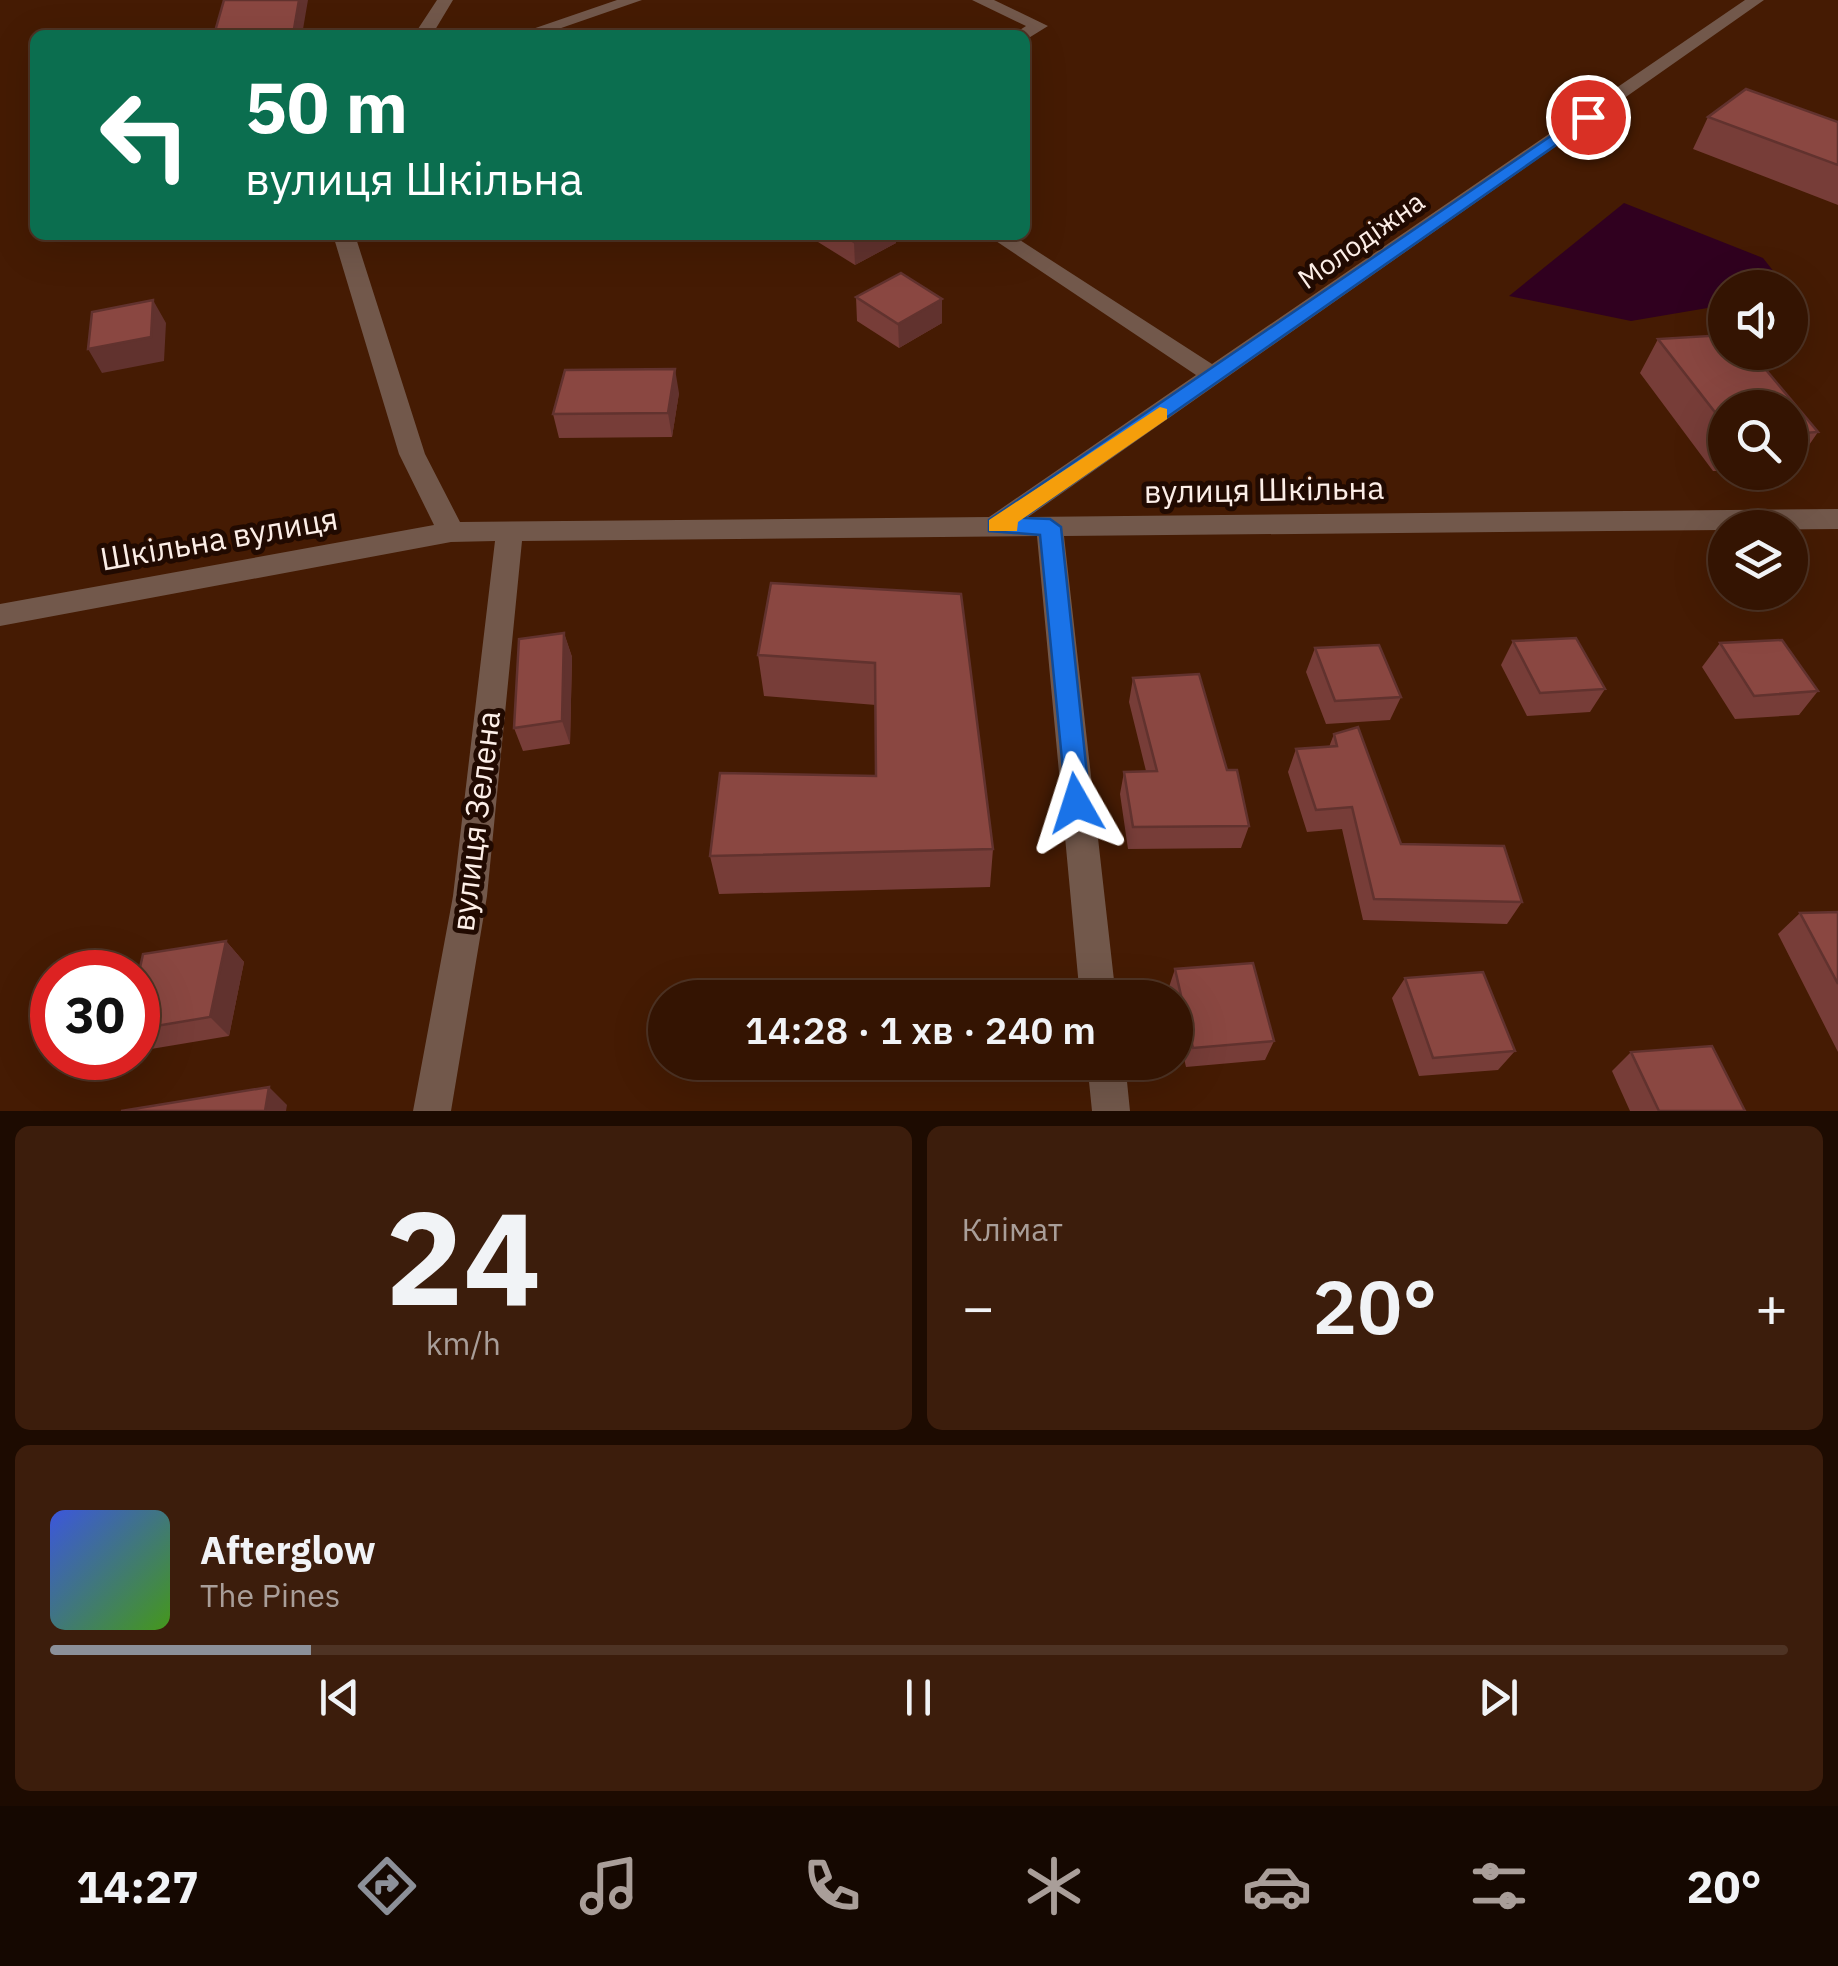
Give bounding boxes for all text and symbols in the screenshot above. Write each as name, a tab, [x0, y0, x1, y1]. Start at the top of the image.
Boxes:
text: 50 m	[245, 61, 408, 152]
icon: left	[80, 70, 210, 200]
pin	[1546, 75, 1631, 160]
icon: arrive	[1561, 90, 1616, 145]
text: вулиця Шкільна	[245, 149, 583, 207]
street label: Молодіжна	[1290, 182, 1431, 297]
map controls	[1708, 270, 1808, 610]
button: sound	[1708, 270, 1808, 370]
button: search	[1708, 390, 1808, 490]
street label: вулиця Шкільна	[1143, 466, 1385, 512]
street label: Шкільна вулиця	[97, 496, 341, 580]
button: layers	[1708, 510, 1808, 610]
street label: вулиця Зелена	[441, 708, 509, 934]
position arrow	[1024, 751, 1128, 855]
speed limit sign: 30	[30, 950, 160, 1080]
text: 14:28 · 1 хв · 240 m	[745, 1005, 1096, 1054]
text: 24	[385, 1172, 541, 1341]
text: Клімат	[962, 1208, 1063, 1250]
text: 20°	[1312, 1257, 1437, 1355]
text: −	[962, 1271, 995, 1342]
text: +	[1755, 1271, 1788, 1342]
text: km/h	[426, 1322, 501, 1364]
text: Afterglow	[200, 1525, 376, 1574]
text: The Pines	[200, 1574, 340, 1616]
icon: previous	[312, 1670, 367, 1725]
icon: pause	[891, 1670, 946, 1725]
icon: next	[1471, 1670, 1526, 1725]
icon: directions	[352, 1851, 422, 1921]
icon: music	[574, 1851, 644, 1921]
icon: phone	[797, 1851, 867, 1921]
icon: climate	[1019, 1851, 1089, 1921]
icon: car	[1242, 1851, 1312, 1921]
icon: filters	[1464, 1851, 1534, 1921]
text: 14:27	[76, 1857, 199, 1915]
text: 20°	[1686, 1857, 1762, 1915]

